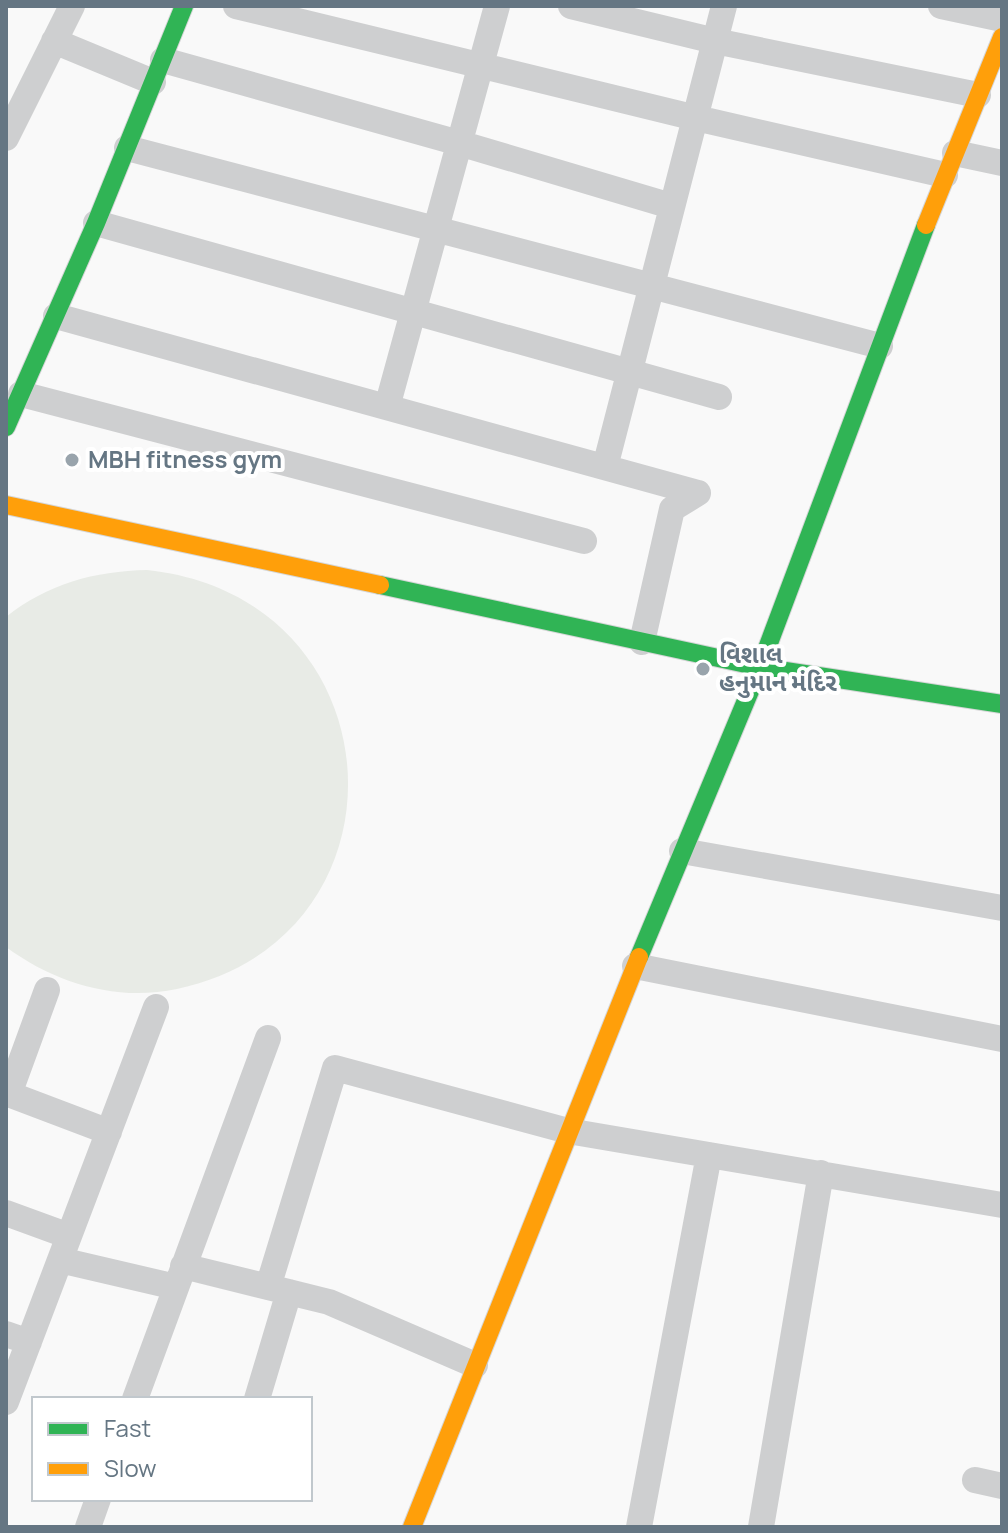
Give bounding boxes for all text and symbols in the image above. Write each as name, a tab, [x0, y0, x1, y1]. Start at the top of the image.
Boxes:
place label: MBH fitness gym	[88, 442, 282, 475]
marker: MBH fitness gym	[63, 451, 81, 469]
place label: વિશાલ હનુમાન મંદિર	[719, 637, 837, 698]
marker: વિશાલ હનુમાન મંદિર	[694, 660, 712, 678]
legend	[32, 1397, 312, 1501]
text: Fast	[104, 1411, 151, 1444]
text: Slow	[104, 1451, 157, 1484]

